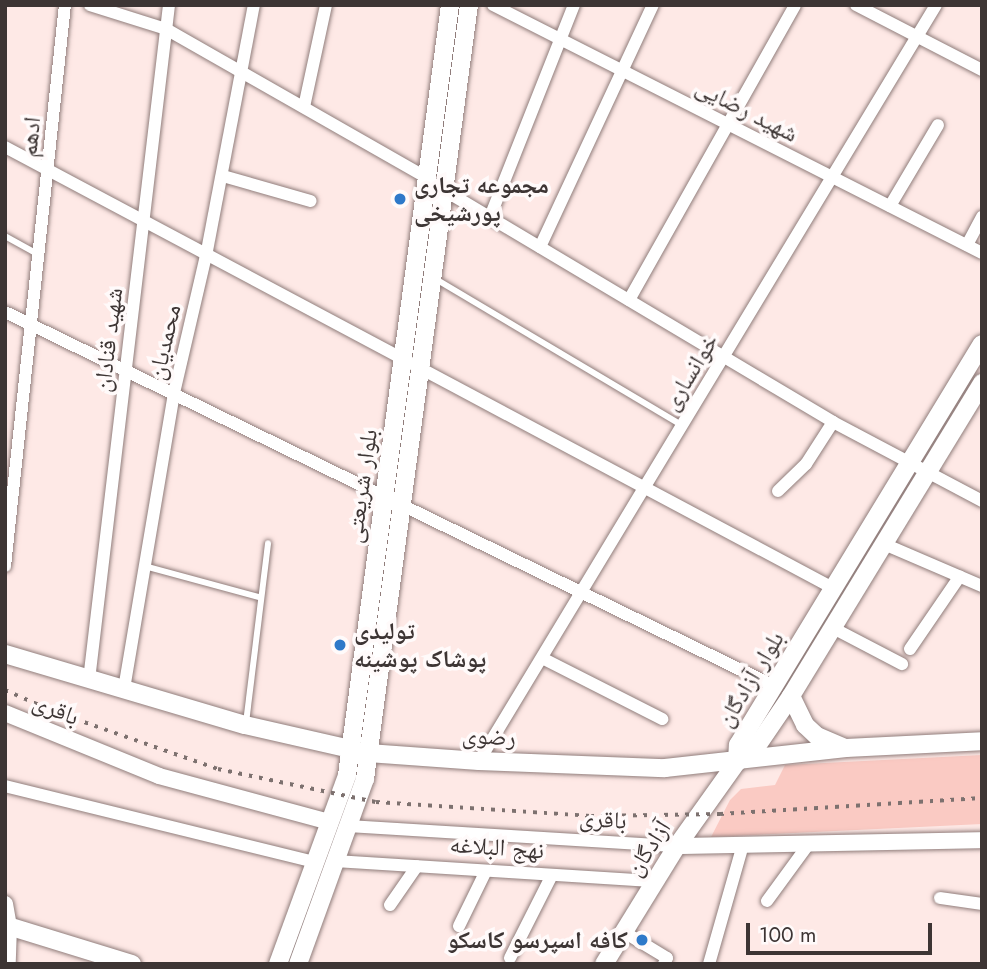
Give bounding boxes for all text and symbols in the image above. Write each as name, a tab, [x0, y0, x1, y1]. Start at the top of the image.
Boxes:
street label: شهید رضایی	[691, 72, 803, 148]
street label: ادهم	[14, 115, 46, 159]
place label: مجموعه تجاری پورشیخی	[414, 171, 549, 227]
marker: مجموعه تجاری پورشیخی	[392, 191, 408, 207]
street label: شهید قنادان	[87, 286, 129, 394]
street label: محمدیان	[141, 301, 187, 383]
street label: خوانساری	[656, 328, 724, 416]
street label: بلوار شریعتی	[339, 427, 383, 545]
place label: تولیدی پوشاک پوشینه	[354, 617, 486, 673]
street label: بلوار آزادگان	[710, 626, 790, 732]
marker: تولیدی پوشاک پوشینه	[332, 637, 348, 653]
street label: باقری	[29, 687, 83, 731]
street label: رضوی	[461, 720, 517, 752]
street label: باقری	[578, 803, 628, 835]
street label: آزادگان	[619, 815, 677, 881]
street label: نهج البلاغه	[449, 829, 545, 865]
scale bar	[749, 909, 934, 953]
text: 100 m	[759, 920, 816, 950]
place label: کافه اسپرسو کاسکو	[447, 926, 628, 954]
marker: کافه اسپرسو کاسکو	[634, 932, 650, 948]

